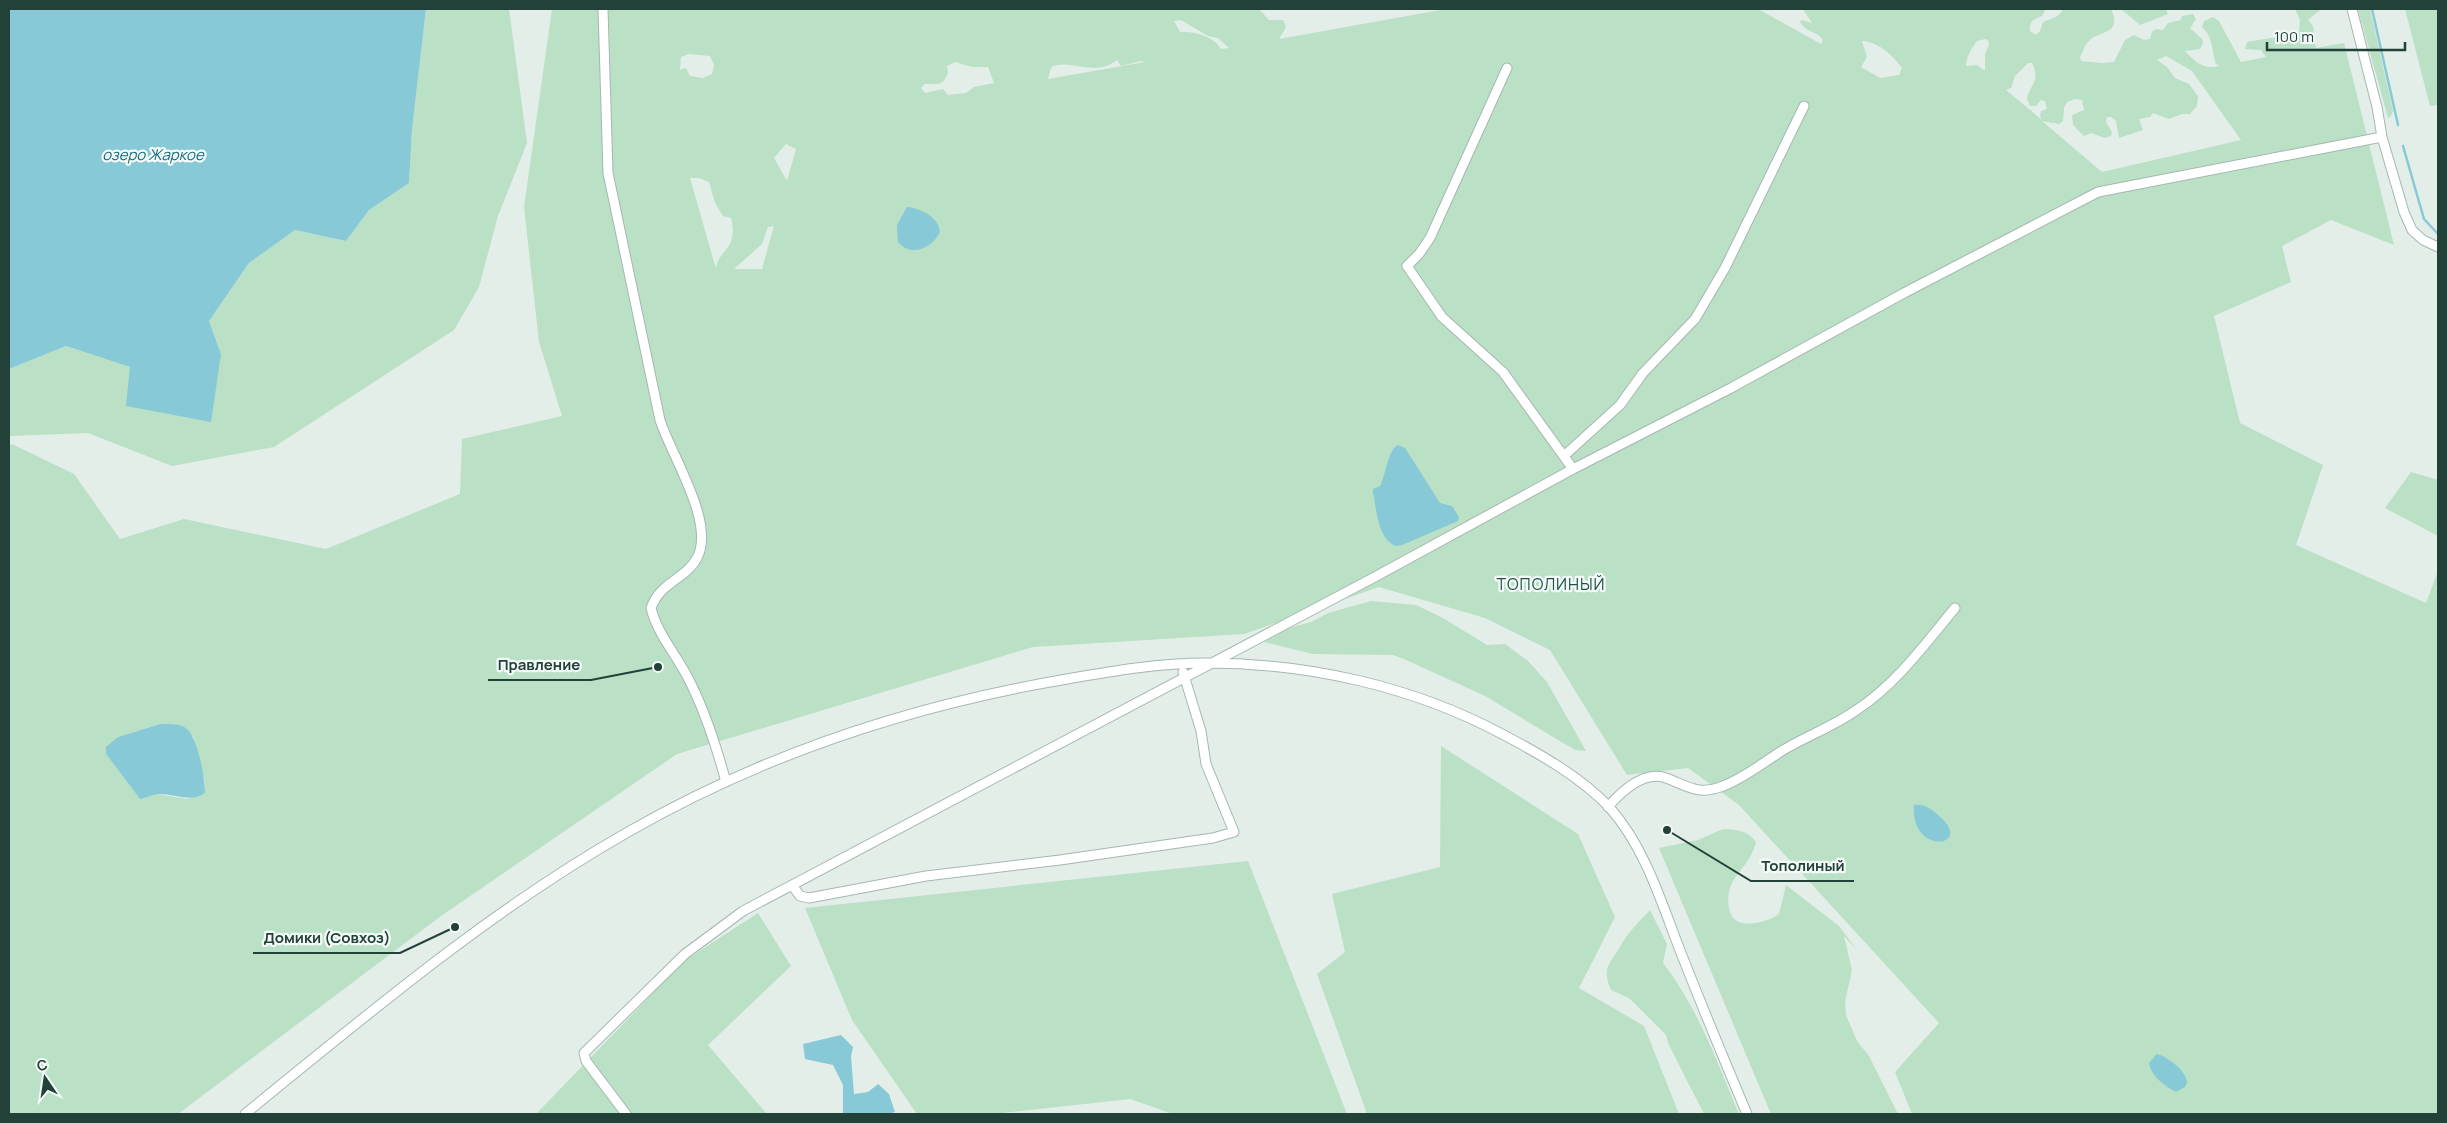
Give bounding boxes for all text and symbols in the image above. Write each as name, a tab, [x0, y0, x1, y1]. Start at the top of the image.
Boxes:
scale bar	[2267, 20, 2404, 52]
text: 100 m	[2274, 26, 2314, 47]
water label: озеро Жаркое	[102, 144, 205, 165]
district label: ТОПОЛИНЫЙ	[1496, 573, 1606, 595]
callout: Правление	[488, 650, 591, 680]
text: Правление	[498, 654, 580, 675]
callout: Тополиный	[1751, 851, 1854, 881]
text: Тополиный	[1761, 855, 1845, 876]
callout: Домики (Совхоз)	[253, 923, 400, 953]
text: Домики (Совхоз)	[263, 927, 391, 948]
north arrow	[20, 1053, 70, 1103]
text: С	[35, 1054, 49, 1075]

